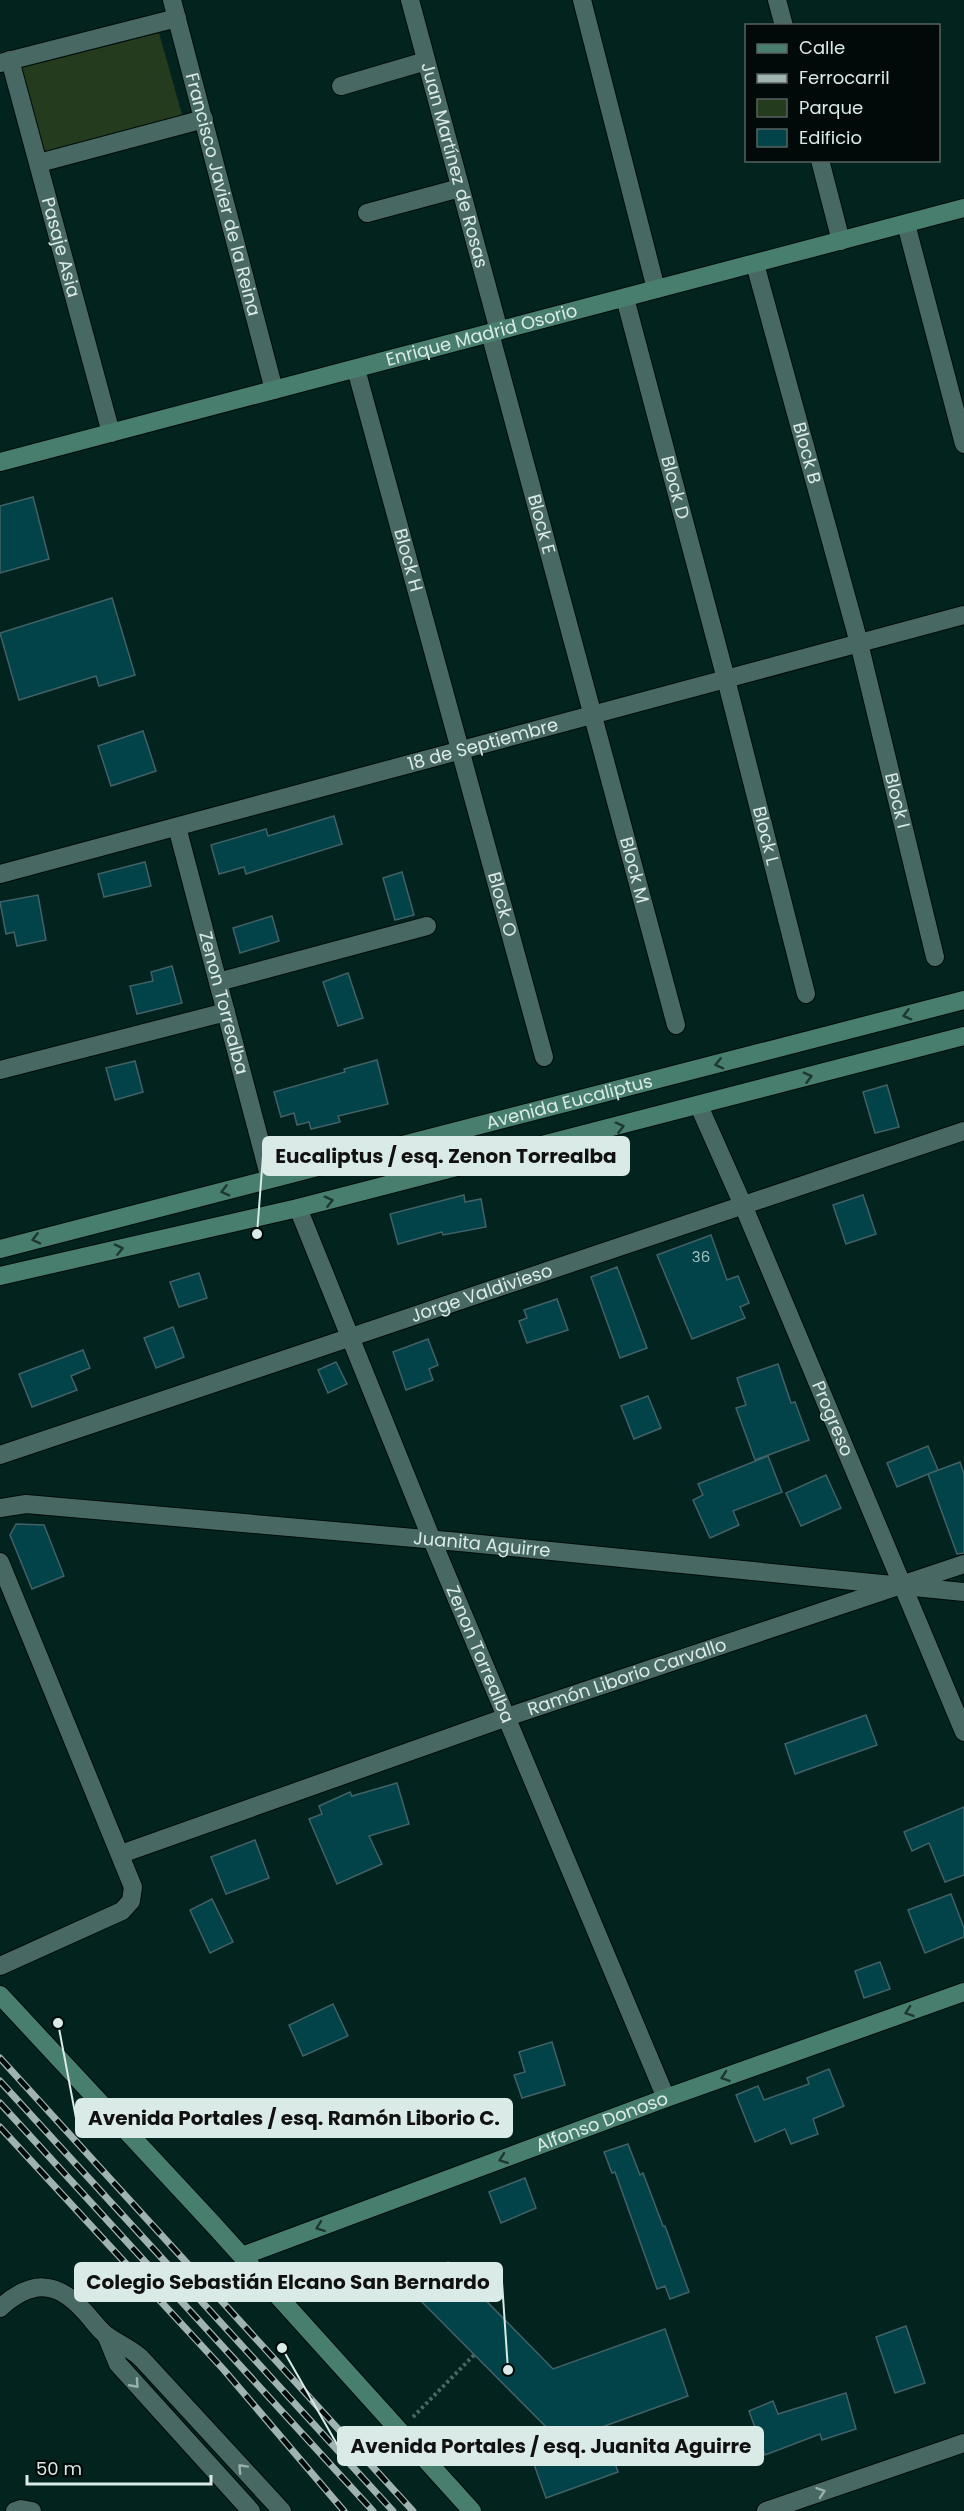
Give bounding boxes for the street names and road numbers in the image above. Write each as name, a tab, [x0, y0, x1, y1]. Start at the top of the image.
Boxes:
street label: Juan Martínez de Rosas	[415, 59, 495, 271]
street label: Francisco Javier de la Reina	[180, 70, 267, 319]
street label: Pasaje Asia	[36, 194, 87, 300]
street label: Enrique Madrid Osorio	[383, 297, 580, 372]
street label: Block B	[787, 419, 828, 487]
street label: Block D	[655, 453, 696, 522]
street label: Block E	[522, 491, 562, 557]
street label: Block H	[388, 525, 429, 594]
street label: 18 de Septiembre	[405, 712, 561, 776]
street label: Block I	[879, 770, 916, 831]
street label: Block L	[747, 804, 786, 868]
street label: Block M	[614, 834, 656, 906]
street label: Block O	[482, 869, 524, 939]
street label: Zenon Torrealba	[193, 928, 255, 1077]
street label: Avenida Eucaliptus	[483, 1068, 655, 1135]
street label: Jorge Valdivieso	[407, 1257, 555, 1328]
street label: Progreso	[806, 1377, 860, 1460]
street label: Juanita Aguirre	[412, 1525, 552, 1563]
street label: Zenon Torrealba	[440, 1581, 520, 1727]
street label: Ramón Liborio Carvallo	[524, 1631, 730, 1721]
street label: Alfonso Donoso	[532, 2085, 671, 2158]

